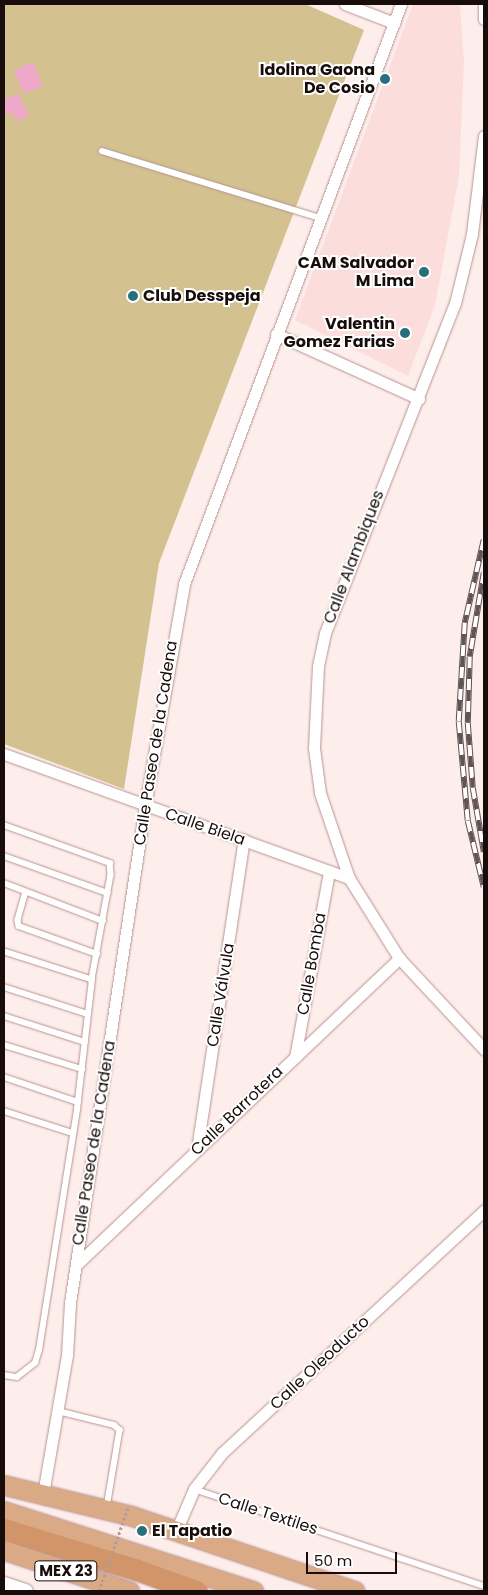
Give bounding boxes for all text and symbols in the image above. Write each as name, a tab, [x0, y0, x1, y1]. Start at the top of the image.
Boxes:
place label: Idolina Gaona De Cosio	[260, 60, 375, 98]
marker: Idolina Gaona De Cosio	[379, 73, 391, 85]
place label: CAM Salvador M Lima	[298, 253, 414, 291]
marker: CAM Salvador M Lima	[418, 266, 430, 278]
place label: Club Desspeja	[143, 286, 261, 306]
marker: Club Desspeja	[127, 290, 139, 302]
place label: Valentin Gomez Farias	[284, 314, 395, 352]
marker: Valentin Gomez Farias	[399, 327, 411, 339]
street label: Calle Alambiques	[320, 488, 388, 626]
street label: Calle Paseo de la Cadena	[130, 639, 182, 847]
street label: Calle Biela	[162, 804, 248, 850]
street label: Calle Bomba	[294, 911, 330, 1017]
street label: Calle Válvula	[203, 942, 239, 1048]
street label: Calle Paseo de la Cadena	[68, 1039, 120, 1247]
street label: Calle Barrotera	[187, 1062, 287, 1160]
street label: Calle Oleoducto	[266, 1312, 374, 1414]
street label: Calle Textiles	[216, 1489, 320, 1539]
place label: El Tapatio	[152, 1521, 232, 1541]
marker: El Tapatio	[136, 1525, 148, 1537]
scale bar	[308, 1542, 399, 1574]
text: 50 m	[314, 1550, 352, 1571]
road number: MEX 23	[34, 1558, 98, 1584]

